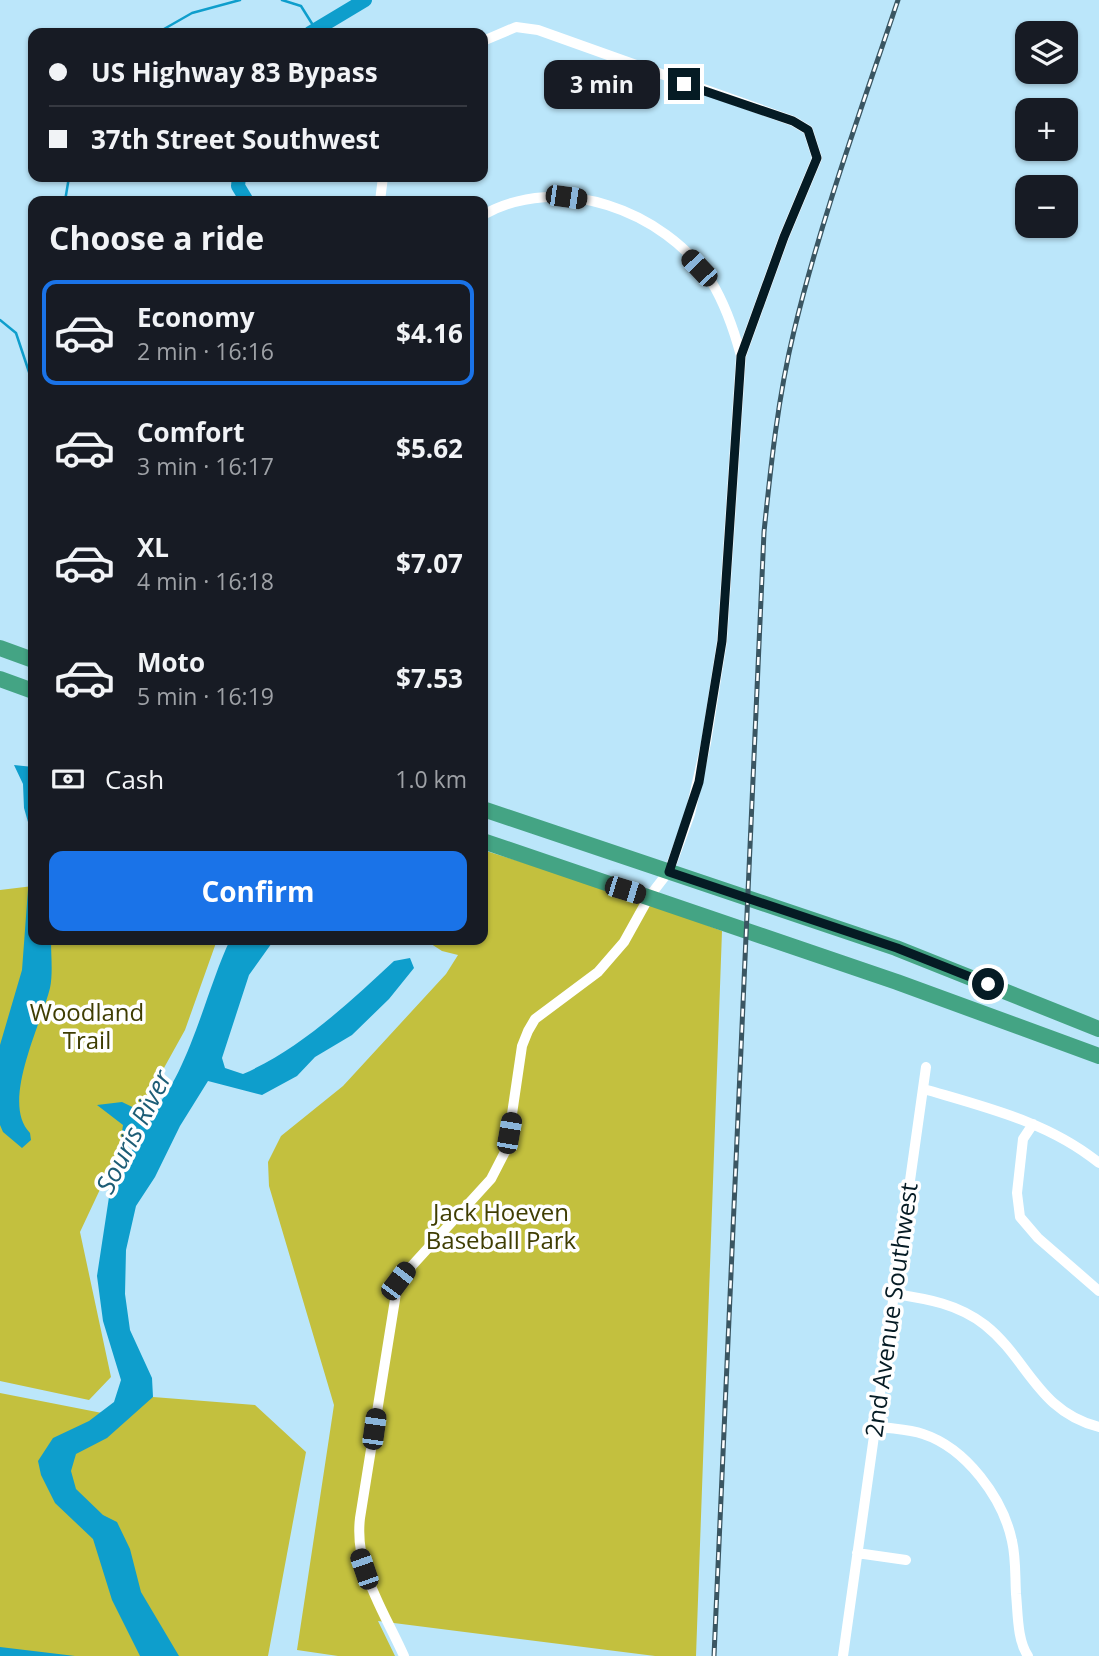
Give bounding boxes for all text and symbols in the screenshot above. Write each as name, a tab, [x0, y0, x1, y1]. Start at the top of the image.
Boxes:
map controls	[1015, 21, 1078, 238]
button: layers	[1015, 21, 1078, 84]
text: US Highway 83 Bypass	[91, 54, 378, 90]
callout: 3 min	[544, 60, 660, 108]
text: 3 min	[570, 68, 634, 100]
route end	[668, 68, 700, 100]
button: +	[1015, 98, 1078, 161]
text: 37th Street Southwest	[91, 121, 380, 157]
button: −	[1015, 175, 1078, 238]
car	[544, 184, 589, 210]
text: Choose a ride	[49, 216, 264, 259]
car	[677, 245, 722, 291]
text: Economy	[137, 299, 255, 335]
icon: car	[53, 301, 116, 364]
text: $4.16	[396, 315, 463, 351]
text: 2 min · 16:16	[137, 335, 274, 367]
text: Comfort	[137, 414, 244, 450]
icon: car	[53, 416, 116, 479]
text: $5.62	[396, 430, 463, 466]
text: 3 min · 16:17	[137, 450, 274, 482]
text: XL	[137, 529, 169, 565]
icon: car	[53, 531, 116, 594]
text: $7.07	[396, 545, 463, 581]
text: 4 min · 16:18	[137, 565, 274, 597]
text: Moto	[137, 644, 205, 680]
icon: car	[53, 646, 116, 709]
text: $7.53	[396, 660, 463, 696]
text: 5 min · 16:19	[137, 680, 274, 712]
icon: cash	[49, 760, 87, 798]
text: Cash	[105, 761, 164, 797]
text: 1.0 km	[395, 763, 467, 795]
button: Confirm	[49, 851, 467, 931]
car	[602, 874, 649, 906]
route start	[972, 968, 1004, 1000]
park label: Woodland Trail	[30, 995, 144, 1056]
water label: Souris River	[87, 1062, 180, 1199]
car	[496, 1110, 523, 1156]
street label: 2nd Avenue Southwest	[856, 1180, 925, 1439]
park label: Jack Hoeven Baseball Park	[426, 1195, 577, 1256]
car	[377, 1258, 420, 1304]
car	[361, 1407, 388, 1451]
car	[348, 1546, 381, 1592]

